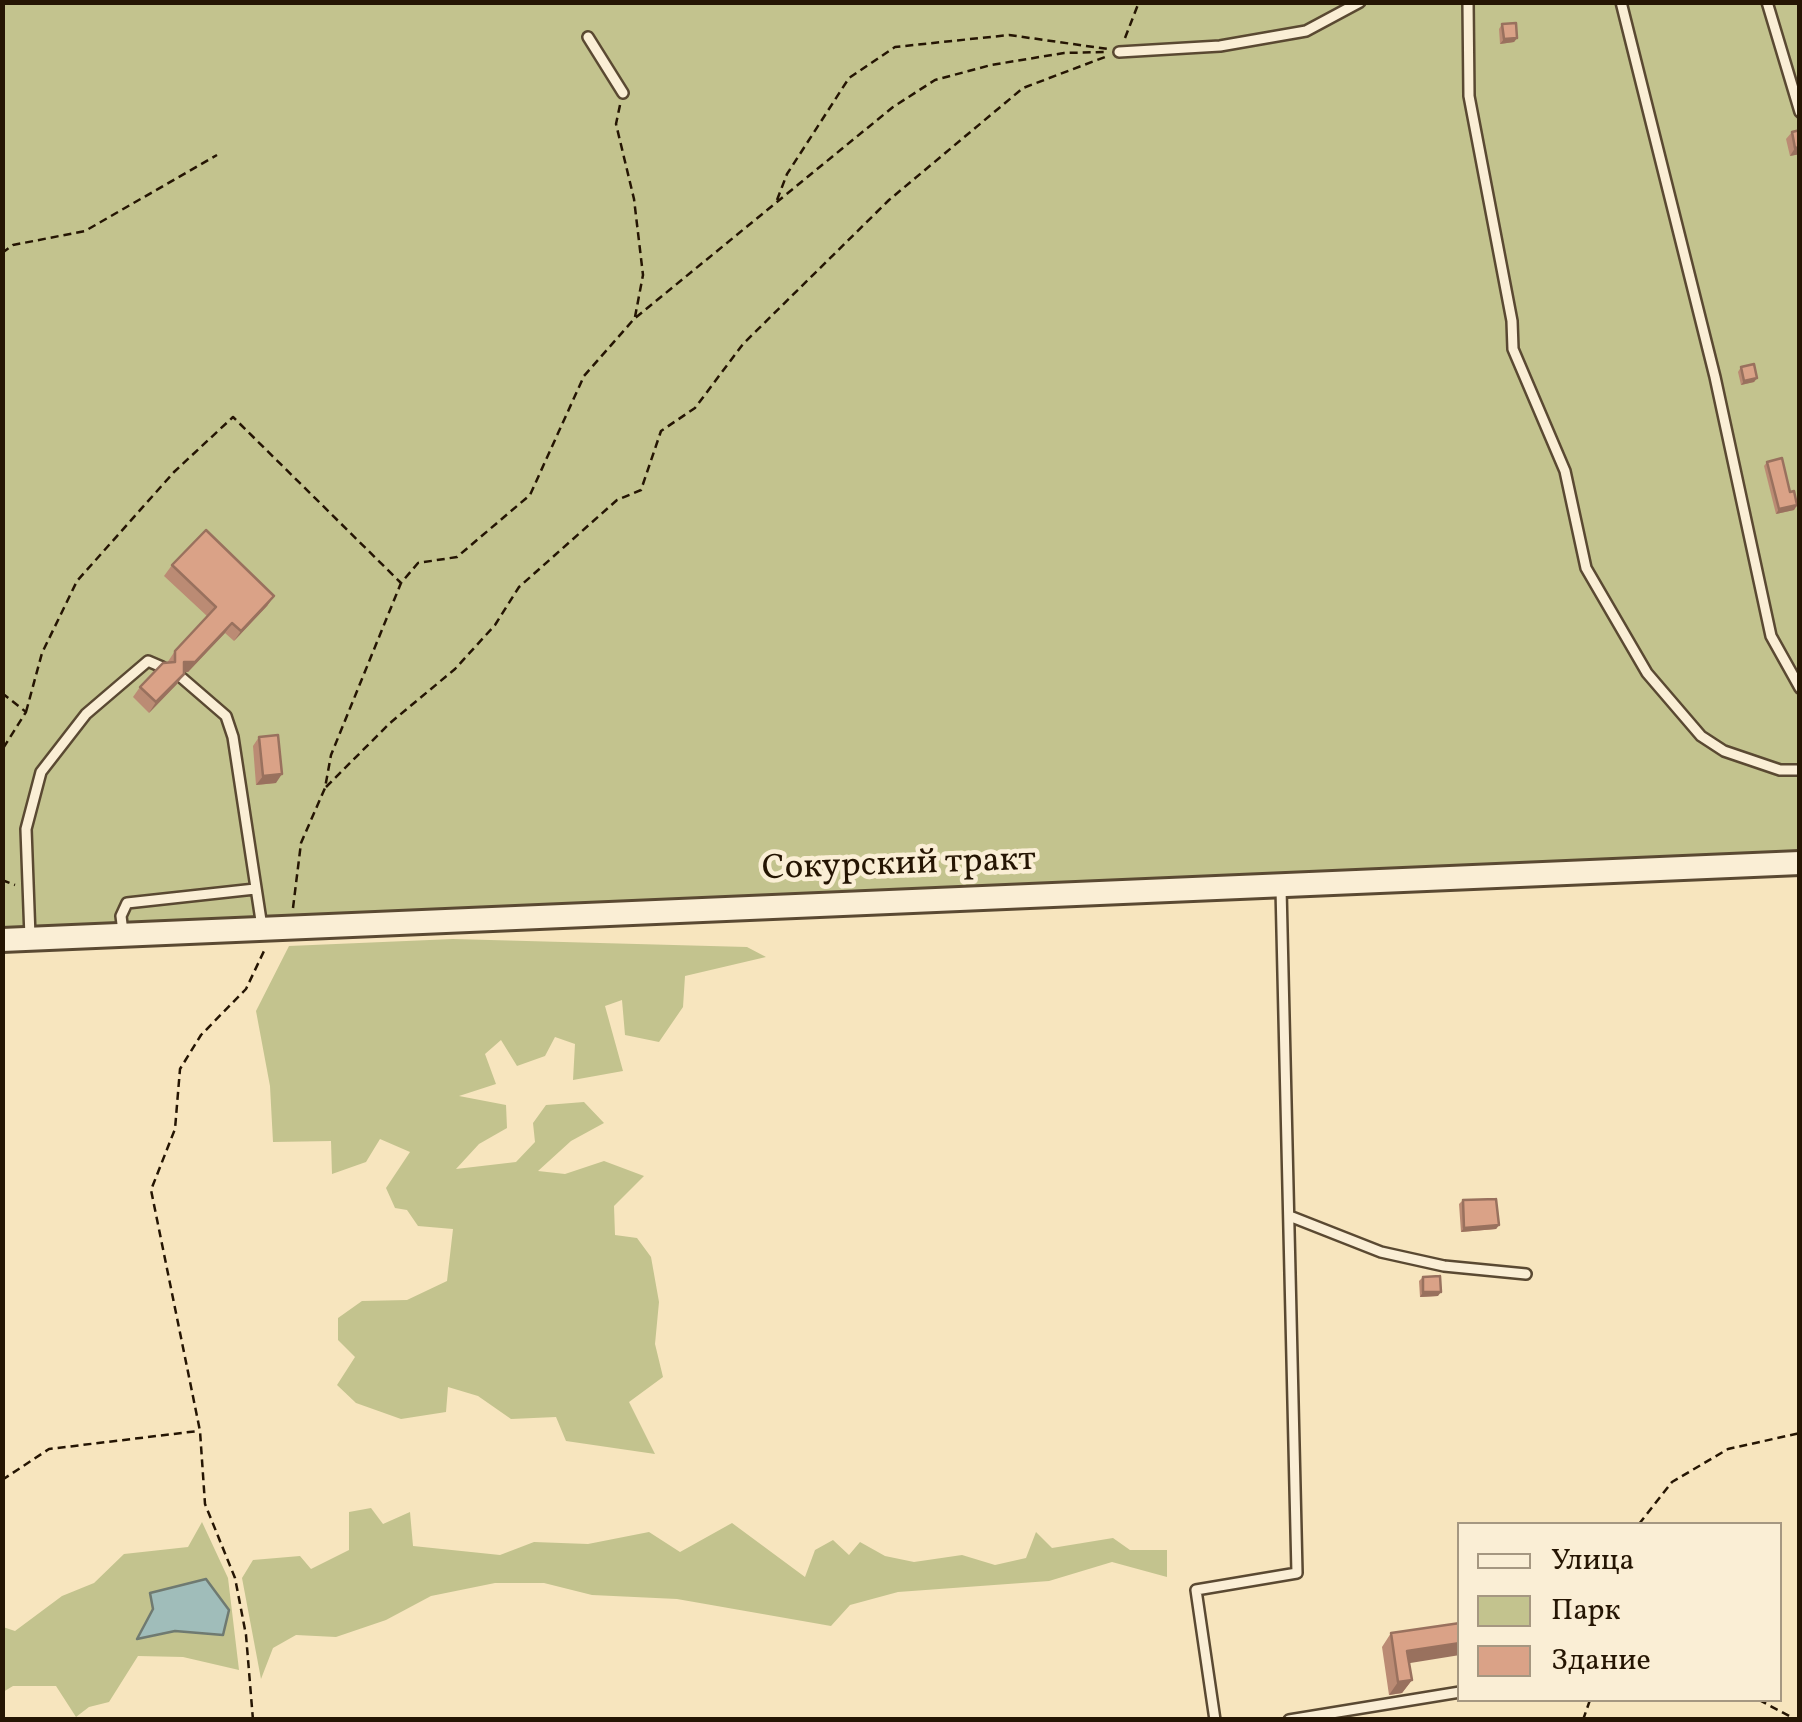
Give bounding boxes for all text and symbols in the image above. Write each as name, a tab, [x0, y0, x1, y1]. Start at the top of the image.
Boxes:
street label: Сокурский тракт	[761, 841, 1037, 893]
legend	[1457, 1522, 1782, 1702]
text: Улица	[1551, 1540, 1634, 1582]
text: Парк	[1551, 1590, 1620, 1632]
text: Здание	[1551, 1640, 1651, 1682]

